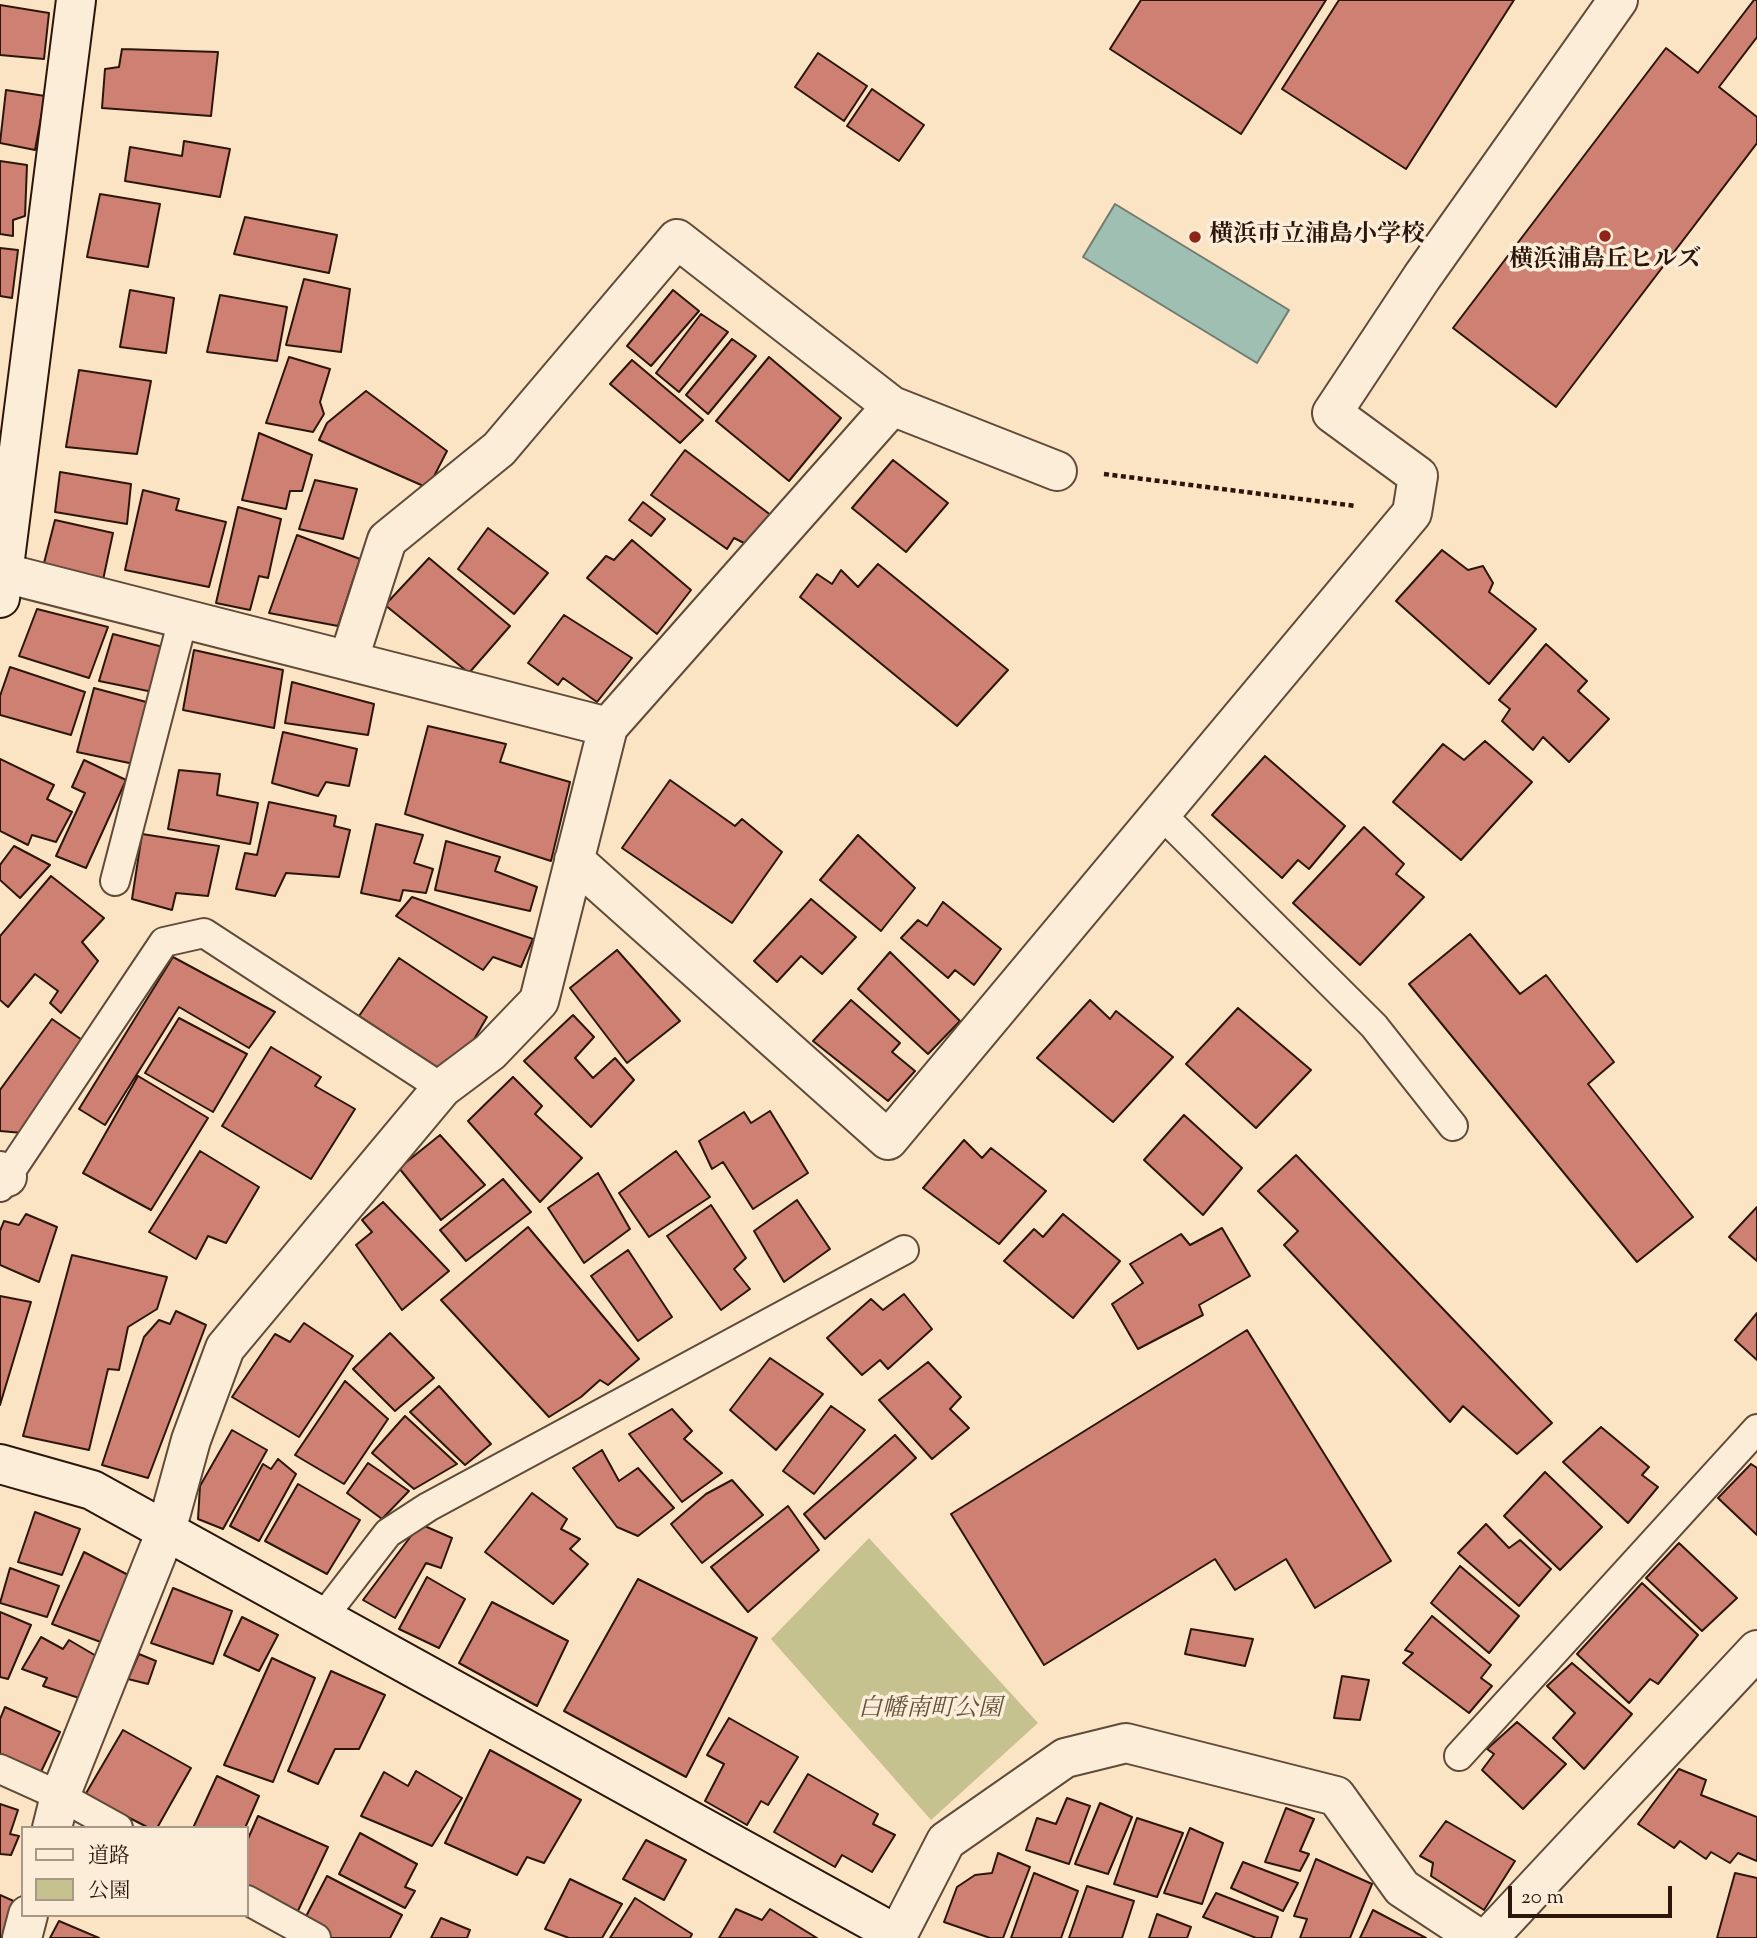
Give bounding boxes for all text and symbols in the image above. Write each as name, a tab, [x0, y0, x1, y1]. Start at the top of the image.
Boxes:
place label: 横浜市立浦島小学校	[1209, 223, 1425, 251]
marker: 横浜浦島丘ヒルズ	[1597, 228, 1613, 244]
marker: 横浜市立浦島小学校	[1187, 229, 1203, 245]
place label: 横浜浦島丘ヒルズ	[1509, 248, 1701, 276]
park label: 白幡南町公園	[858, 1697, 1002, 1725]
legend	[21, 1826, 248, 1917]
text: 道路	[88, 1842, 130, 1872]
scale bar	[1512, 1871, 1676, 1915]
text: 公園	[88, 1877, 130, 1907]
text: 20 m	[1521, 1883, 1564, 1913]

